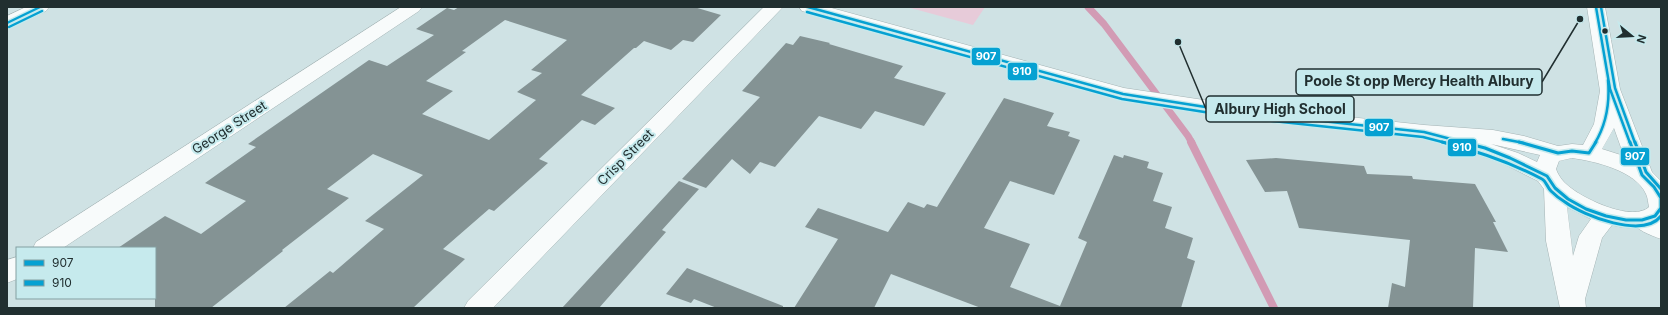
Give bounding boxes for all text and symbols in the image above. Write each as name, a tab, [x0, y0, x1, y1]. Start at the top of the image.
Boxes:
north arrow	[1612, 16, 1652, 56]
unlabelled marker	[1600, 26, 1610, 36]
text: N	[1634, 33, 1649, 45]
line badge: 907	[971, 47, 1001, 66]
text: 907	[976, 49, 996, 63]
line badge: 910	[1007, 62, 1038, 81]
text: 910	[1012, 64, 1032, 78]
callout: Poole St opp Mercy Health Albury	[1296, 69, 1542, 95]
text: Poole St opp Mercy Health Albury	[1304, 72, 1534, 89]
callout: Albury High School	[1206, 96, 1354, 122]
street label: George Street	[189, 97, 269, 157]
text: Albury High School	[1214, 100, 1346, 117]
line badge: 907	[1364, 118, 1394, 137]
text: 907	[1369, 120, 1389, 134]
street label: Crisp Street	[594, 126, 656, 188]
line badge: 910	[1447, 138, 1477, 157]
text: 910	[1452, 140, 1472, 154]
line badge: 907	[1620, 147, 1650, 166]
text: 907	[1625, 149, 1645, 163]
legend	[16, 247, 156, 299]
text: 907	[52, 255, 74, 270]
text: 910	[52, 275, 72, 290]

